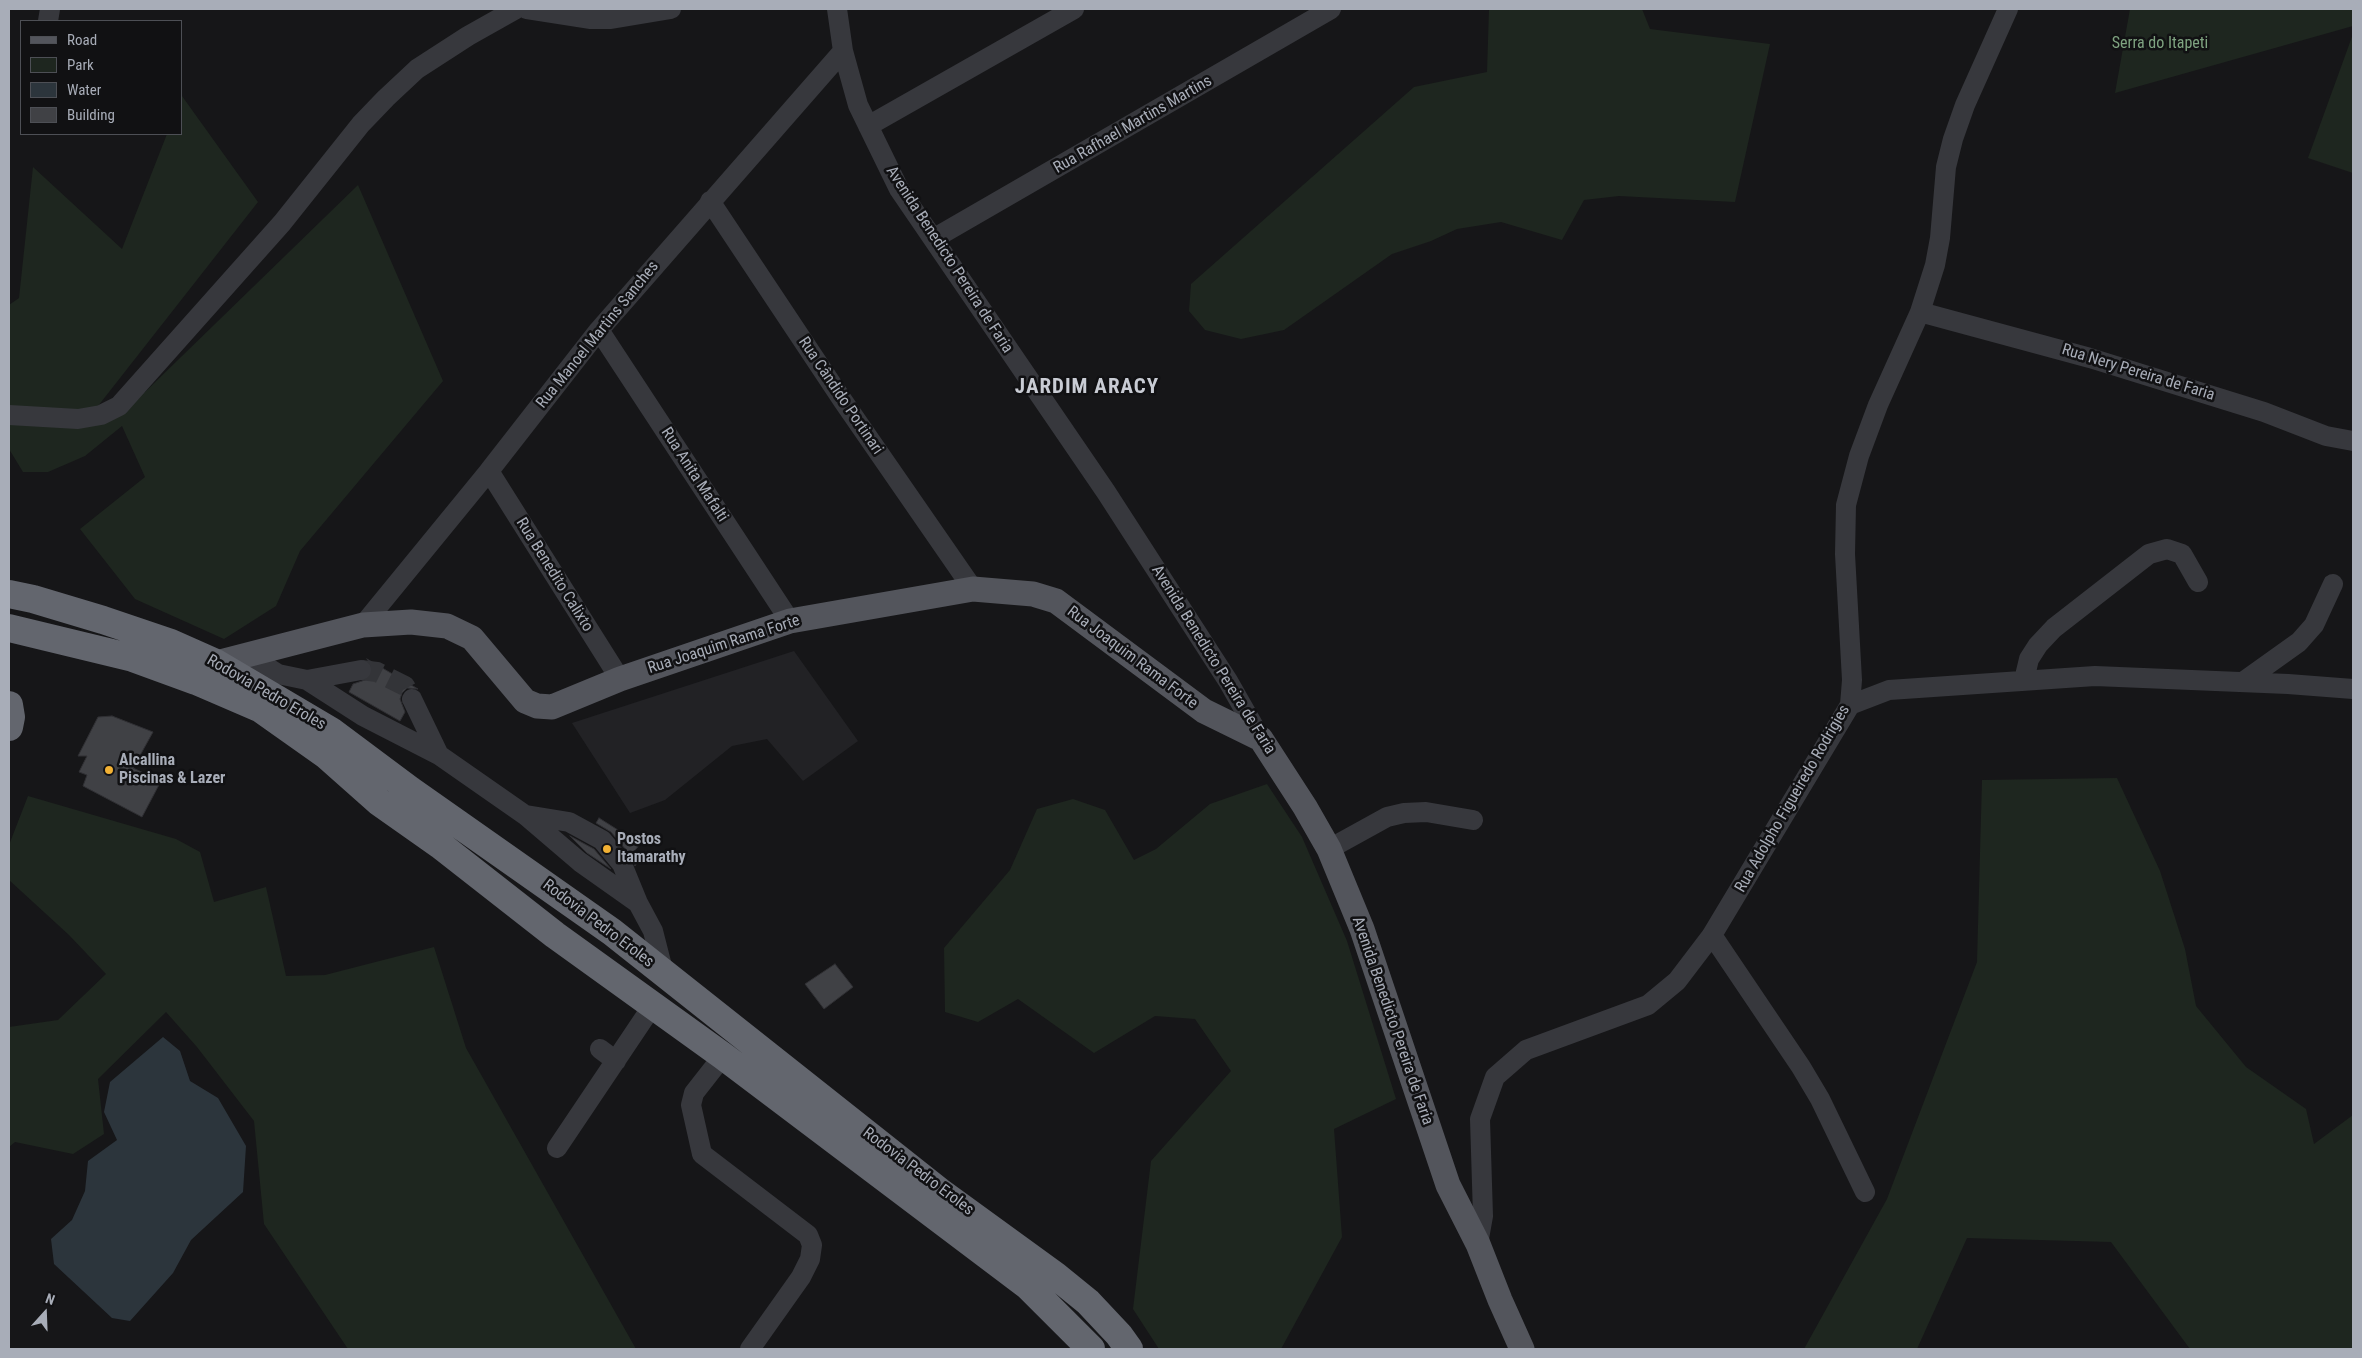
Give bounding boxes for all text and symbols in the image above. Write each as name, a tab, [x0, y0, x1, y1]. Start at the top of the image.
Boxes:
legend	[20, 20, 182, 135]
text: Road	[67, 31, 97, 49]
park label: Serra do Itapeti	[2112, 34, 2208, 54]
text: Park	[67, 56, 94, 74]
street label: Rua Rafhael Martins Martins	[1050, 72, 1216, 178]
text: Water	[67, 81, 101, 99]
text: Building	[67, 106, 115, 124]
street label: Avenida Benedicto Pereira de Faria	[881, 163, 1017, 357]
street label: Rua Manoel Martins Sanches	[533, 258, 663, 412]
street label: Rua Cândido Portinari	[794, 334, 886, 458]
street label: Rua Nery Pereira de Faria	[2059, 341, 2217, 405]
district label: JARDIM ARACY	[1013, 375, 1161, 401]
street label: Rua Anita Mafalti	[656, 424, 732, 526]
street label: Rua Benedito Calixto	[511, 515, 597, 635]
street label: Avenida Benedicto Pereira de Faria	[1147, 562, 1279, 758]
street label: Rua Joaquim Rama Forte	[1063, 603, 1201, 713]
street label: Rua Joaquim Rama Forte	[646, 611, 802, 679]
street label: Rodovia Pedro Eroles	[203, 651, 329, 735]
street label: Rua Adolpho Figueiredo Rodrigies	[1731, 702, 1855, 896]
place label: Alcallina Piscinas & Lazer	[119, 751, 225, 789]
marker: Alcallina Piscinas & Lazer	[103, 764, 115, 776]
place label: Postos Itamarathy	[617, 830, 686, 868]
marker: Postos Itamarathy	[601, 843, 613, 855]
street label: Rodovia Pedro Eroles	[539, 876, 657, 972]
street label: Avenida Benedicto Pereira de Faria	[1347, 914, 1437, 1128]
street label: Rodovia Pedro Eroles	[859, 1124, 977, 1220]
north arrow	[20, 1288, 70, 1338]
text: N	[43, 1290, 57, 1308]

